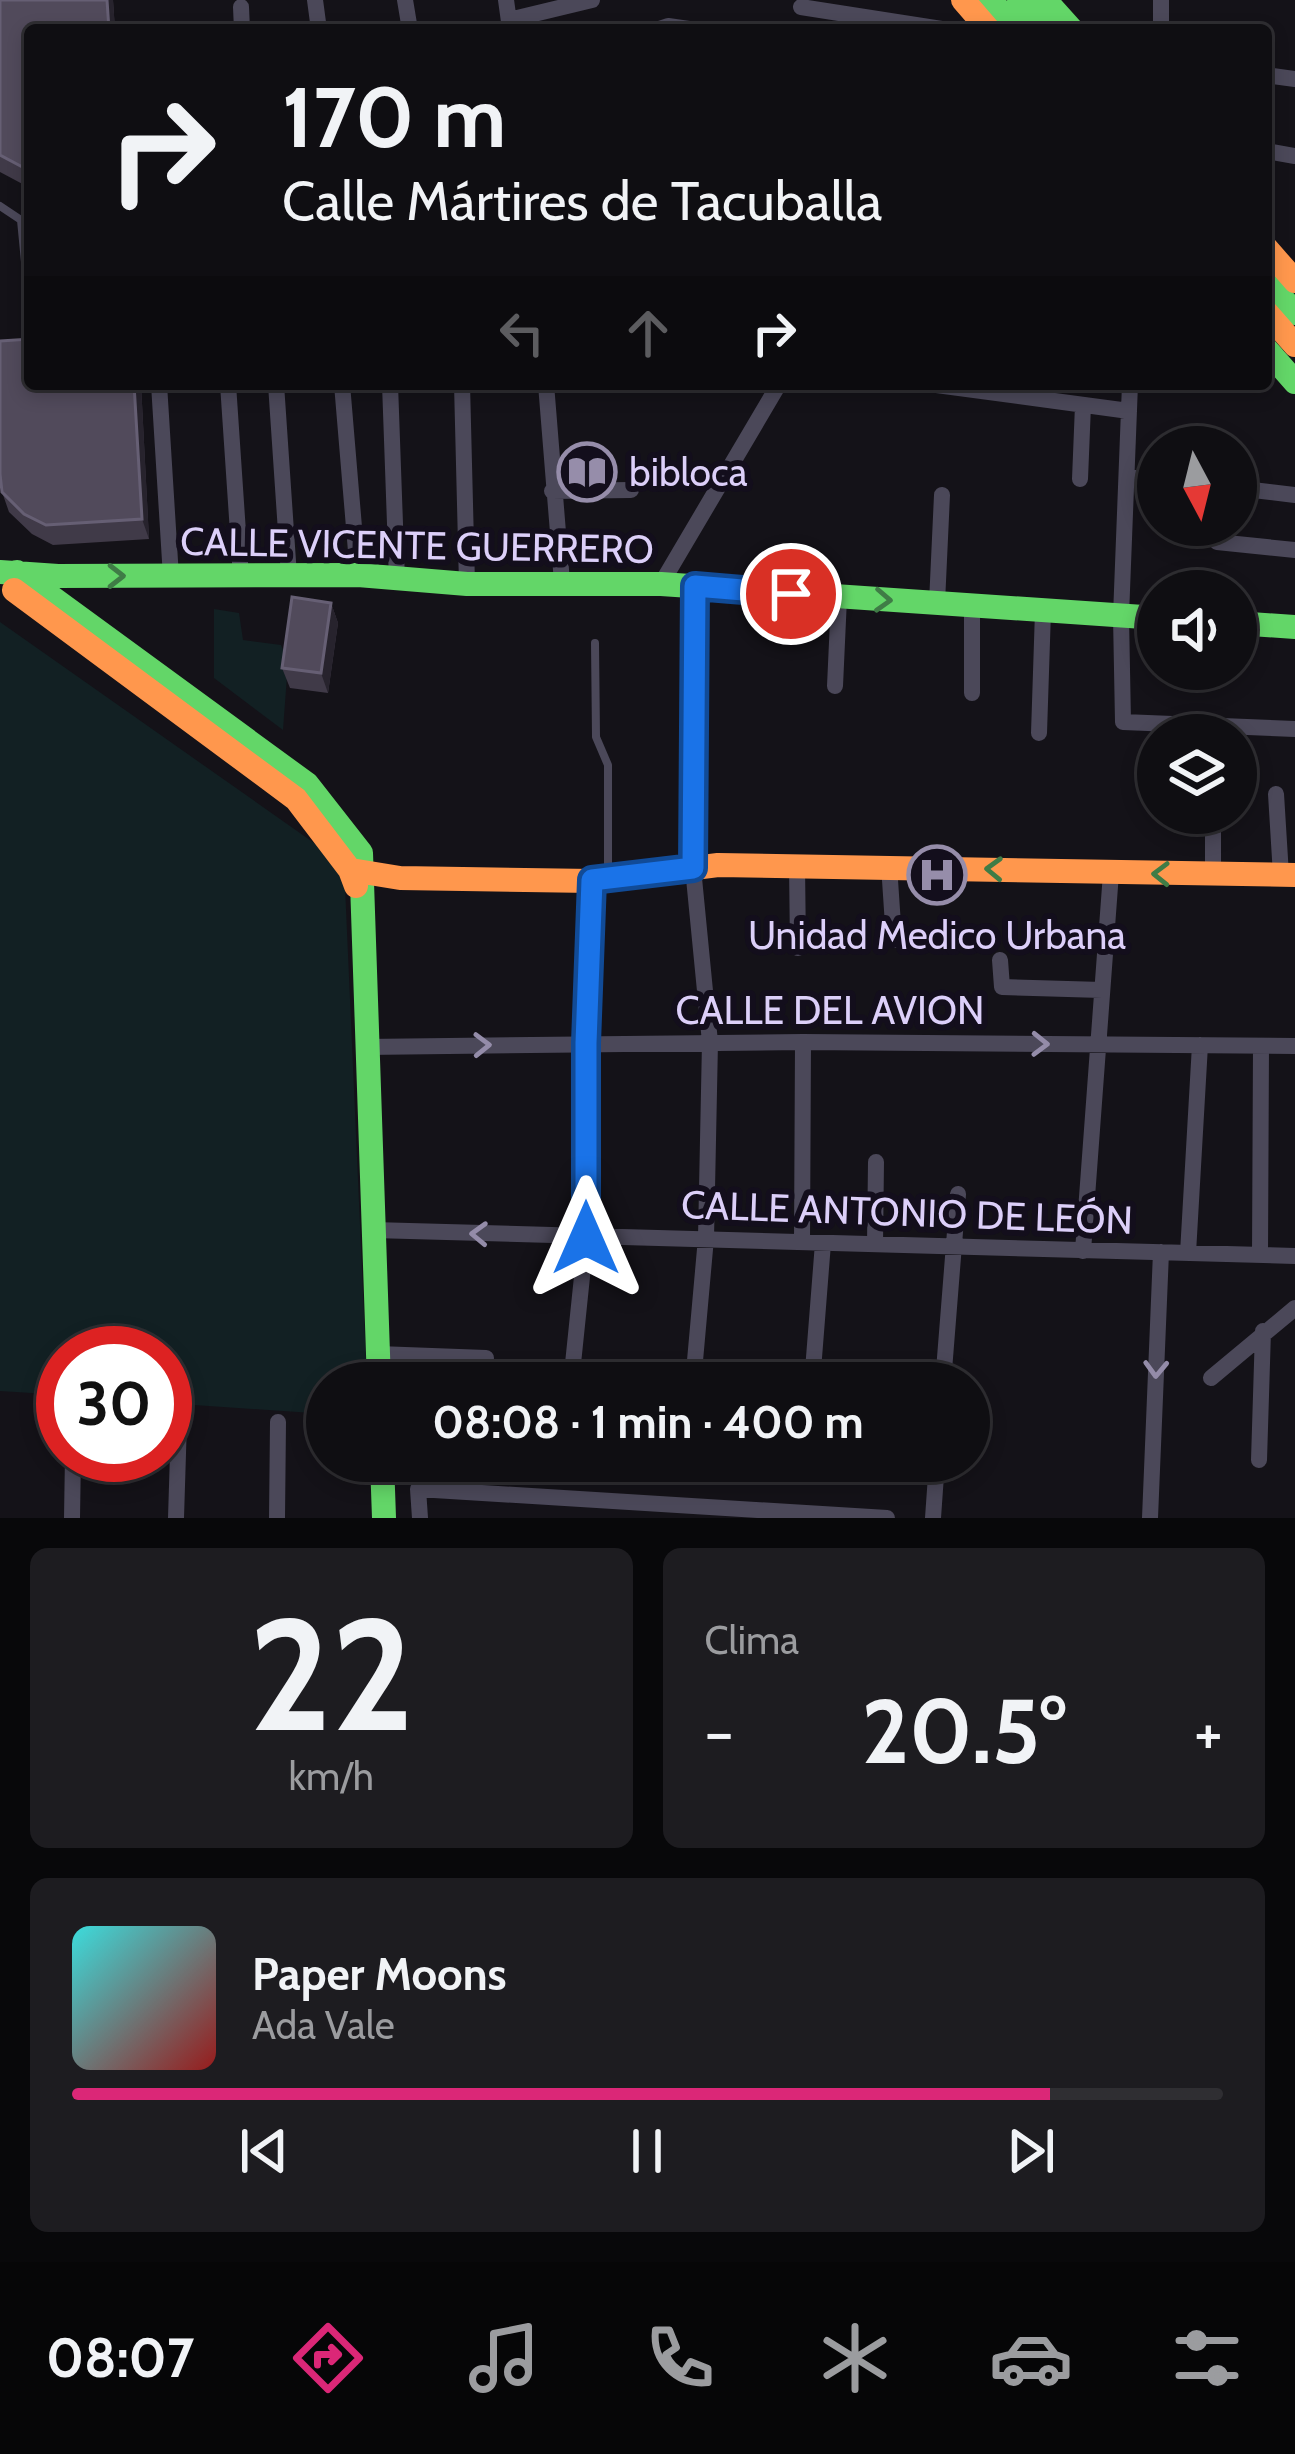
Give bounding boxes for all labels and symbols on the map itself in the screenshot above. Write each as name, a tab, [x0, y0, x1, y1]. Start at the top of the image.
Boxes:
north arrow	[1137, 426, 1257, 546]
library icon: bibloca	[556, 441, 618, 503]
place label: bibloca	[629, 448, 748, 496]
street label: CALLE VICENTE GUERRERO	[180, 517, 654, 573]
pin	[740, 543, 842, 645]
one-way arrow	[108, 563, 126, 589]
one-way arrow	[874, 587, 893, 613]
hospital icon: Unidad Medico Urbana	[906, 844, 968, 906]
one-way arrow	[984, 856, 1003, 882]
one-way arrow	[1151, 861, 1170, 887]
place label: Unidad Medico Urbana	[748, 911, 1126, 959]
street label: CALLE DEL AVION	[675, 986, 985, 1034]
one-way arrow	[1031, 1031, 1050, 1057]
one-way arrow	[474, 1032, 492, 1058]
position arrow	[523, 1175, 649, 1301]
street label: CALLE ANTONIO DE LEÓN	[680, 1180, 1134, 1244]
one-way arrow	[469, 1221, 488, 1247]
speed limit sign: 30	[36, 1326, 192, 1482]
one-way arrow	[1144, 1360, 1170, 1379]

